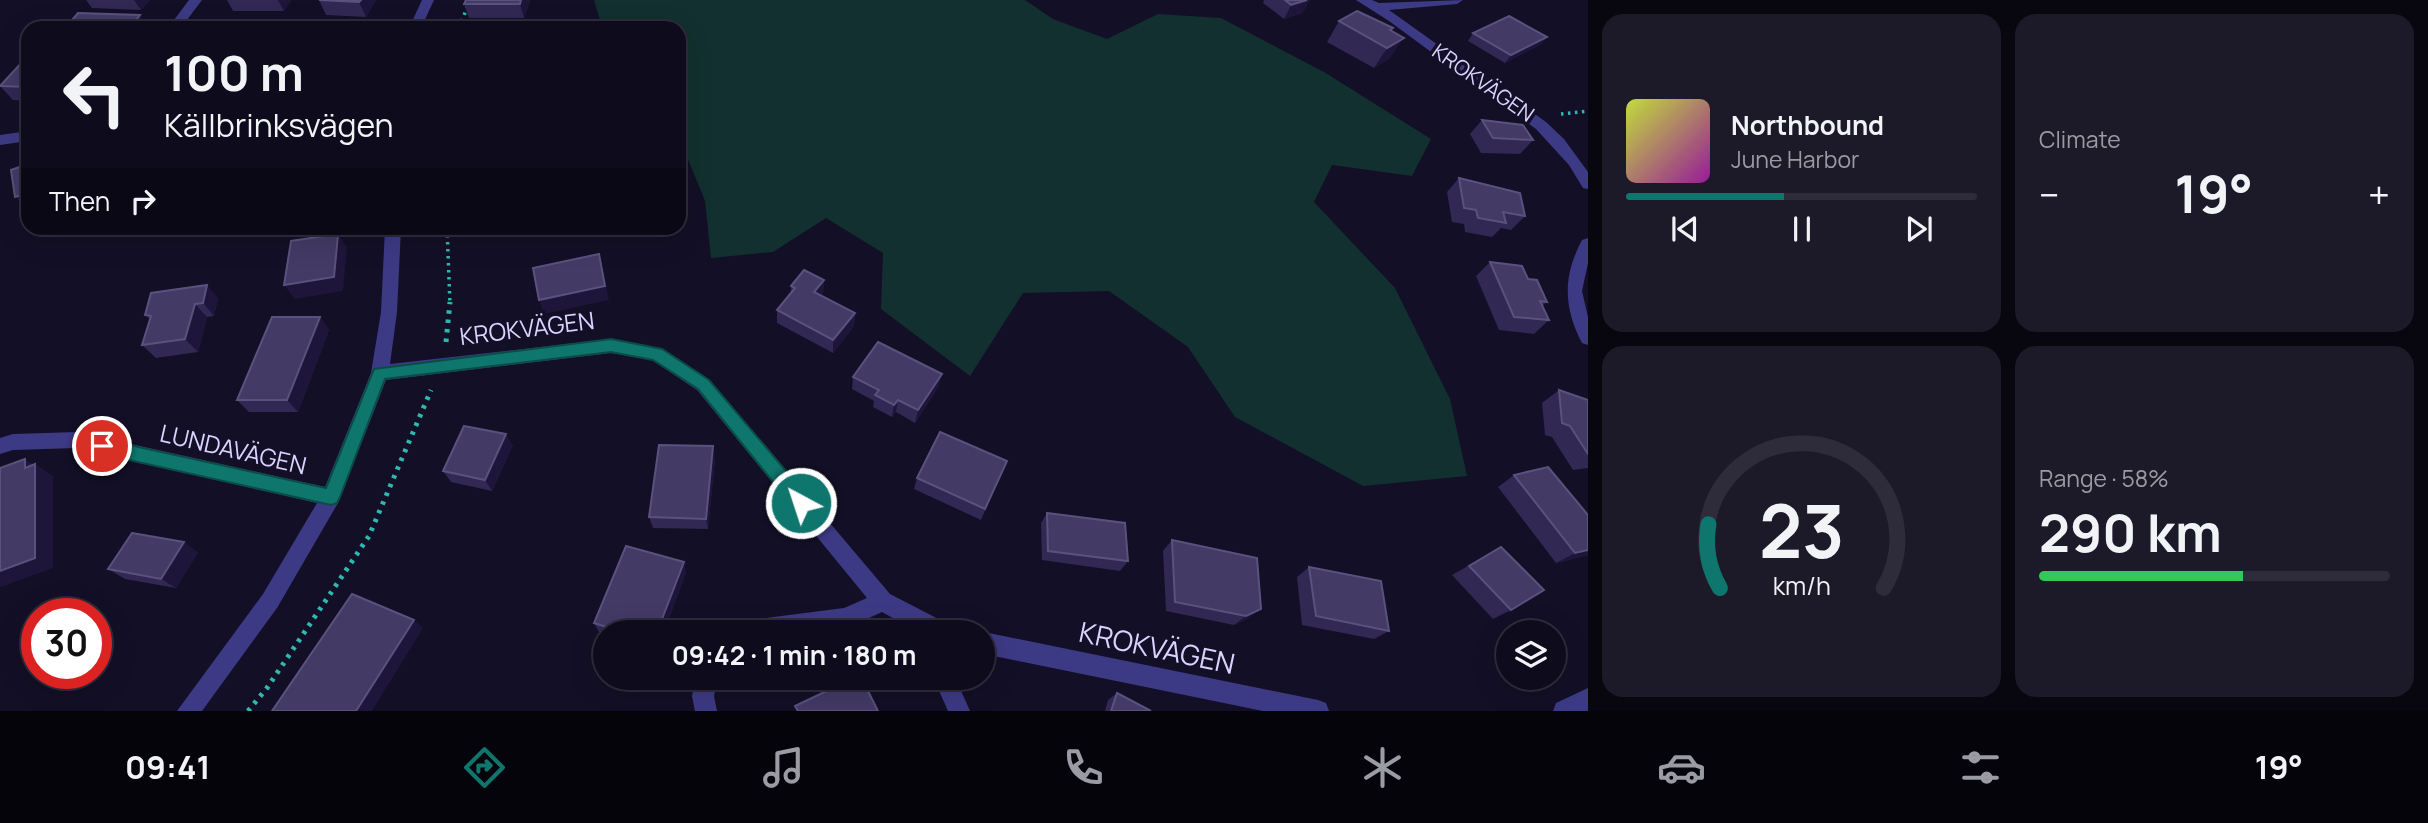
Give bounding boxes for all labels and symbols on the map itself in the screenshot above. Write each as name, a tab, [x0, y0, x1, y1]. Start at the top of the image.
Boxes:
street label: KROKVÄGEN	[1427, 37, 1540, 128]
street label: KROKVÄGEN	[458, 303, 596, 352]
pin	[72, 416, 132, 476]
street label: LUNDAVÄGEN	[157, 416, 310, 481]
position arrow	[764, 466, 838, 540]
speed limit sign: 30	[21, 598, 112, 689]
street label: KROKVÄGEN	[1076, 612, 1239, 682]

